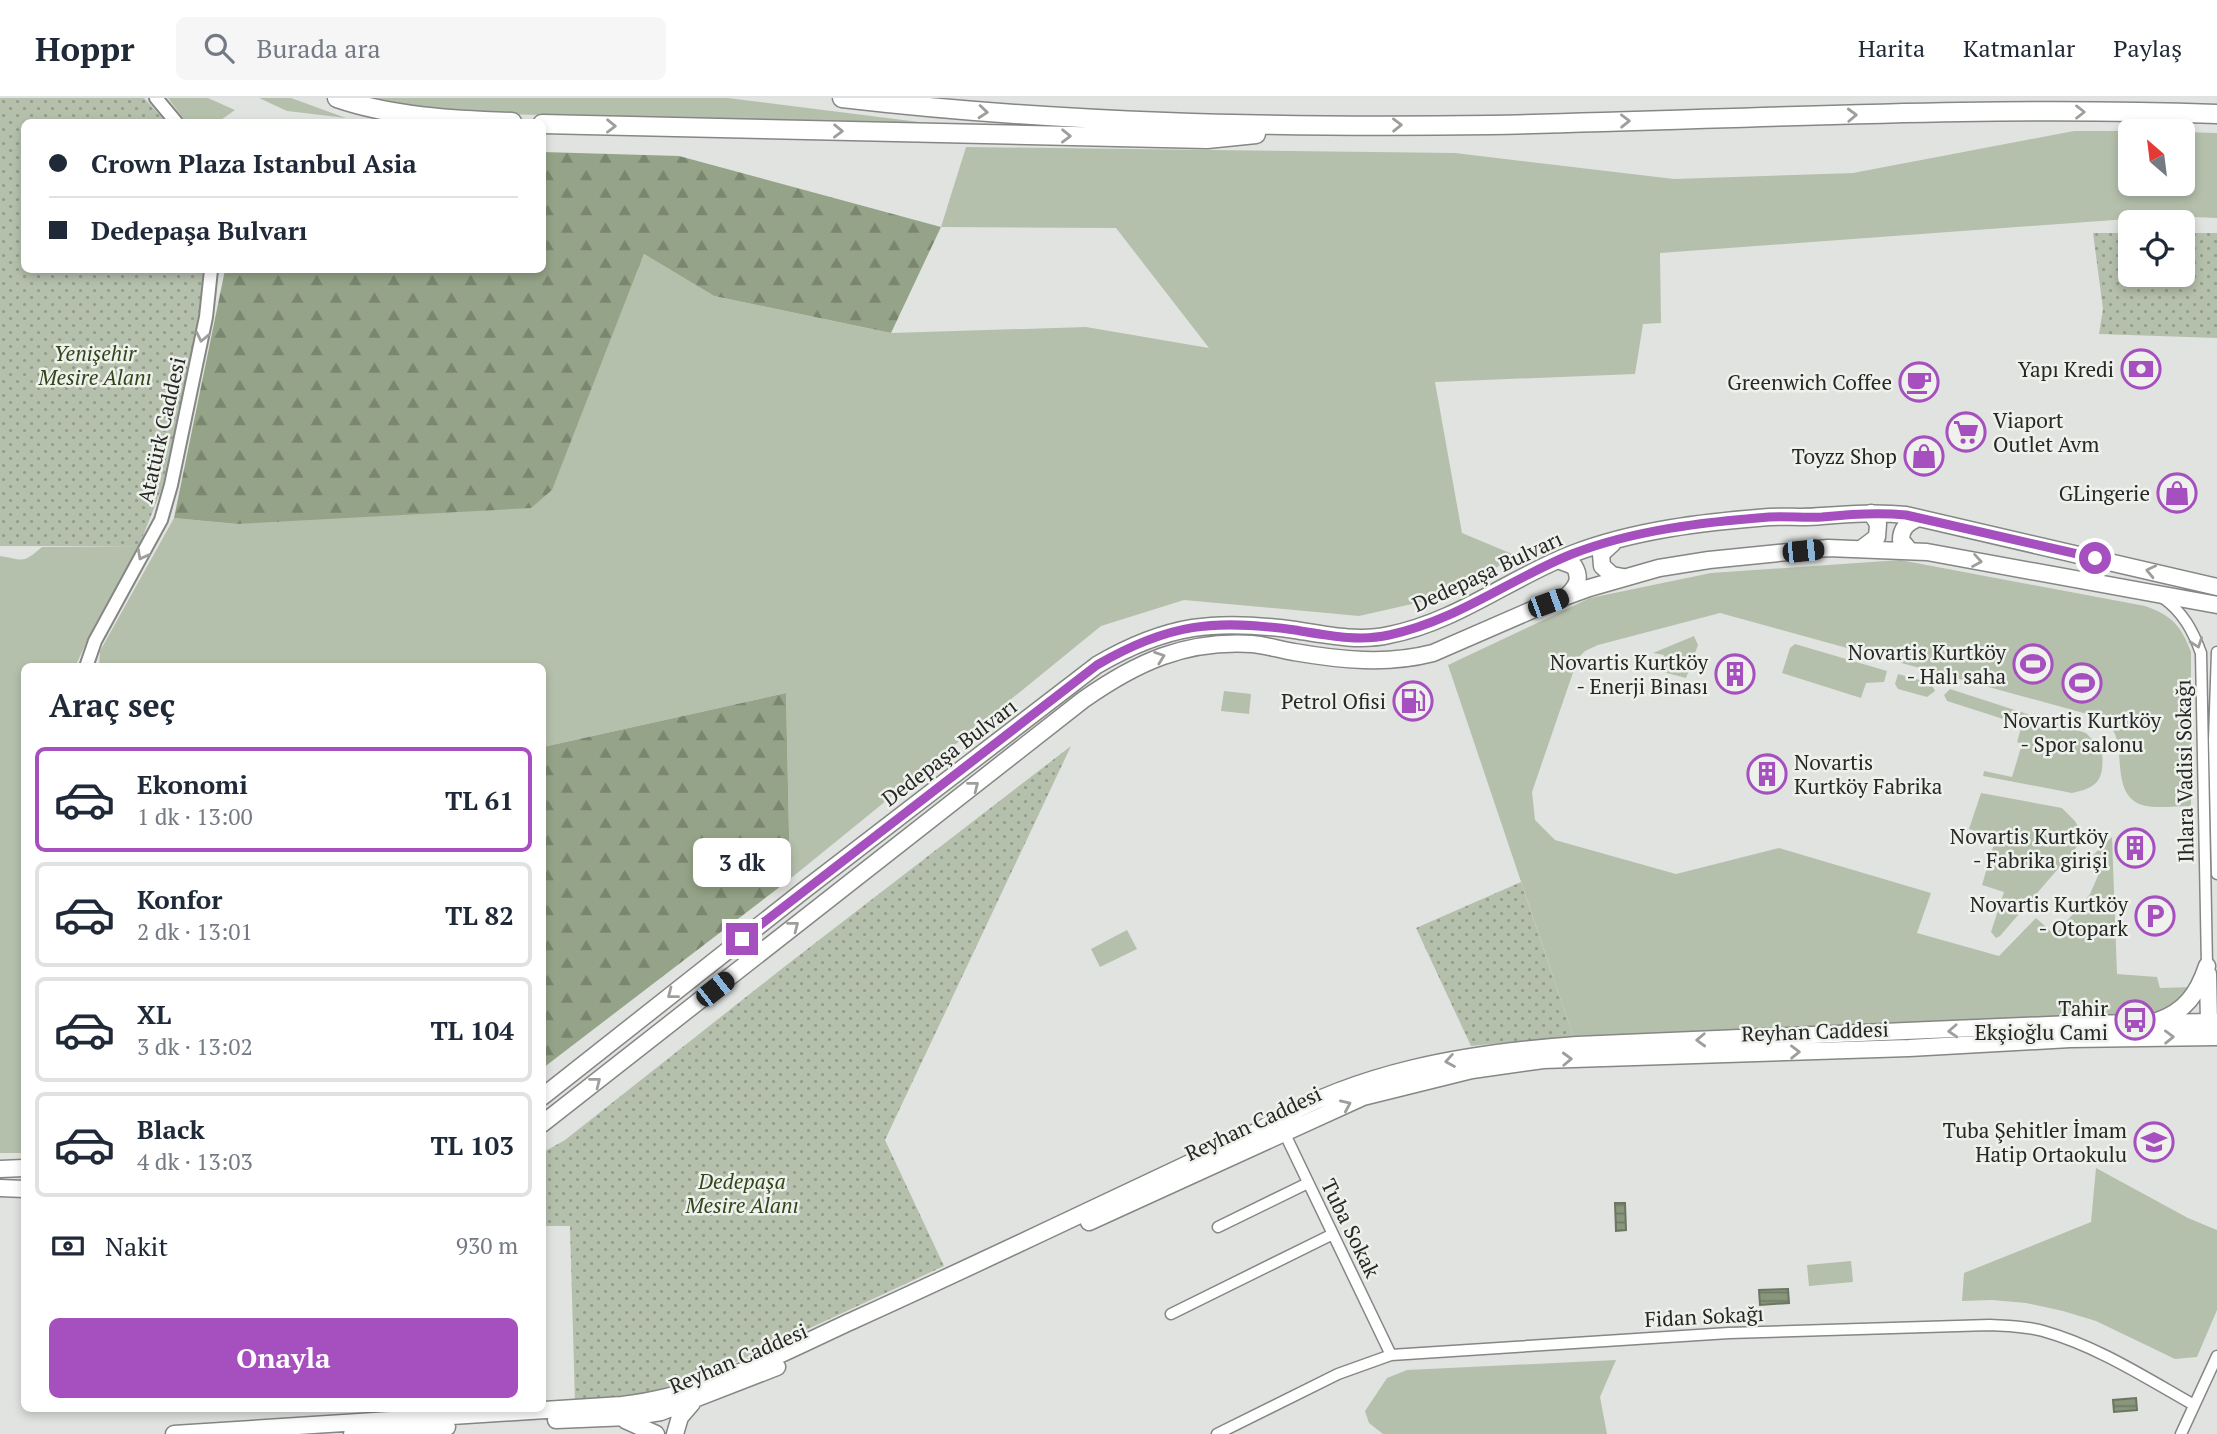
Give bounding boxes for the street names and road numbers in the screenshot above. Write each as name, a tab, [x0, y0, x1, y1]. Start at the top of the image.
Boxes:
street label: Atatürk Caddesi	[131, 354, 191, 506]
street label: Dedepaşa Bulvarı	[1408, 524, 1566, 618]
street label: Ihlara Vadisi Sokağı	[2168, 679, 2200, 863]
street label: Dedepaşa Bulvarı	[876, 692, 1022, 812]
street label: Reyhan Caddesi	[1741, 1014, 1889, 1048]
street label: Reyhan Caddesi	[1180, 1079, 1326, 1167]
street label: Tuba Sokak	[1315, 1174, 1387, 1282]
street label: Fidan Sokağı	[1644, 1299, 1764, 1333]
street label: Reyhan Caddesi	[665, 1316, 811, 1400]

